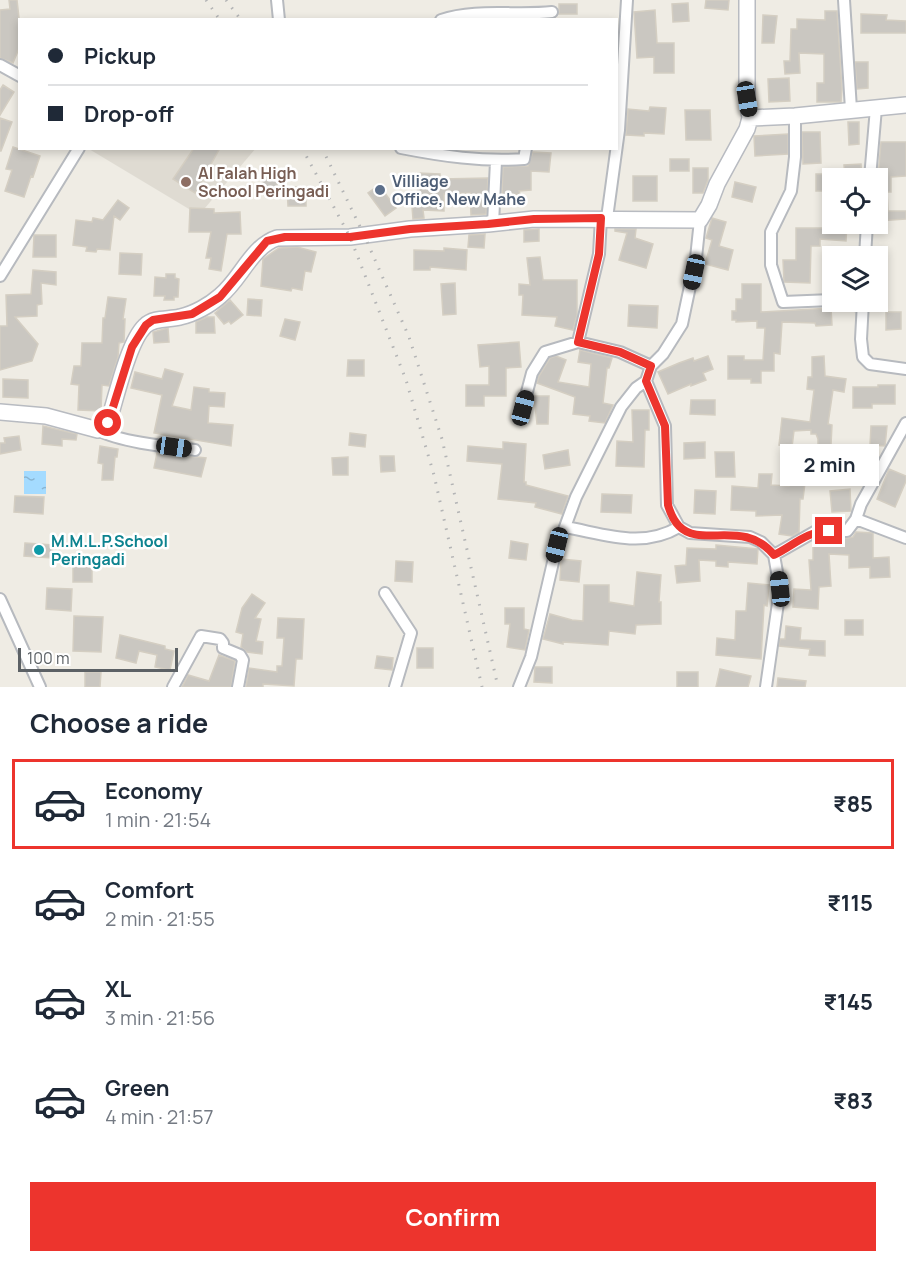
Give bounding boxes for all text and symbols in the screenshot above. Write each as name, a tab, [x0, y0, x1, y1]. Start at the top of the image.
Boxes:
text: Pickup	[84, 41, 156, 71]
car	[735, 80, 759, 118]
text: Drop-off	[84, 99, 174, 129]
place label: Al Falah High School Peringadi	[198, 162, 329, 202]
map controls	[822, 168, 888, 312]
button: locate	[822, 168, 888, 234]
place label: Villiage Office, New Mahe	[392, 170, 526, 210]
marker: Al Falah High School Peringadi	[179, 175, 193, 189]
marker: Villiage Office, New Mahe	[373, 183, 387, 197]
button: layers	[822, 246, 888, 312]
car	[681, 253, 707, 291]
car	[510, 388, 536, 428]
route start	[94, 409, 121, 436]
car	[155, 436, 193, 458]
callout: 2 min	[780, 444, 878, 486]
text: 2 min	[803, 451, 856, 478]
route end	[815, 517, 842, 544]
car	[544, 525, 570, 565]
place label: M.M.L.P.School Peringadi	[51, 530, 168, 570]
marker: M.M.L.P.School Peringadi	[32, 543, 46, 557]
car	[769, 570, 791, 608]
scale bar	[18, 645, 178, 672]
text: 100 m	[27, 647, 70, 669]
text: Choose a ride	[30, 704, 208, 741]
text: Economy	[105, 776, 203, 806]
icon: car	[33, 777, 87, 831]
text: ₹85	[833, 789, 873, 819]
text: 1 min · 21:54	[105, 806, 211, 833]
text: Comfort	[105, 875, 194, 905]
icon: car	[33, 876, 87, 930]
text: ₹115	[827, 888, 873, 918]
text: 2 min · 21:55	[105, 905, 215, 932]
text: XL	[105, 974, 131, 1004]
icon: car	[33, 975, 87, 1029]
text: ₹145	[823, 987, 873, 1017]
text: 3 min · 21:56	[105, 1004, 215, 1031]
text: Green	[105, 1073, 170, 1103]
icon: car	[33, 1074, 87, 1128]
text: ₹83	[833, 1086, 873, 1116]
text: 4 min · 21:57	[105, 1103, 214, 1130]
button: Confirm	[30, 1182, 876, 1251]

